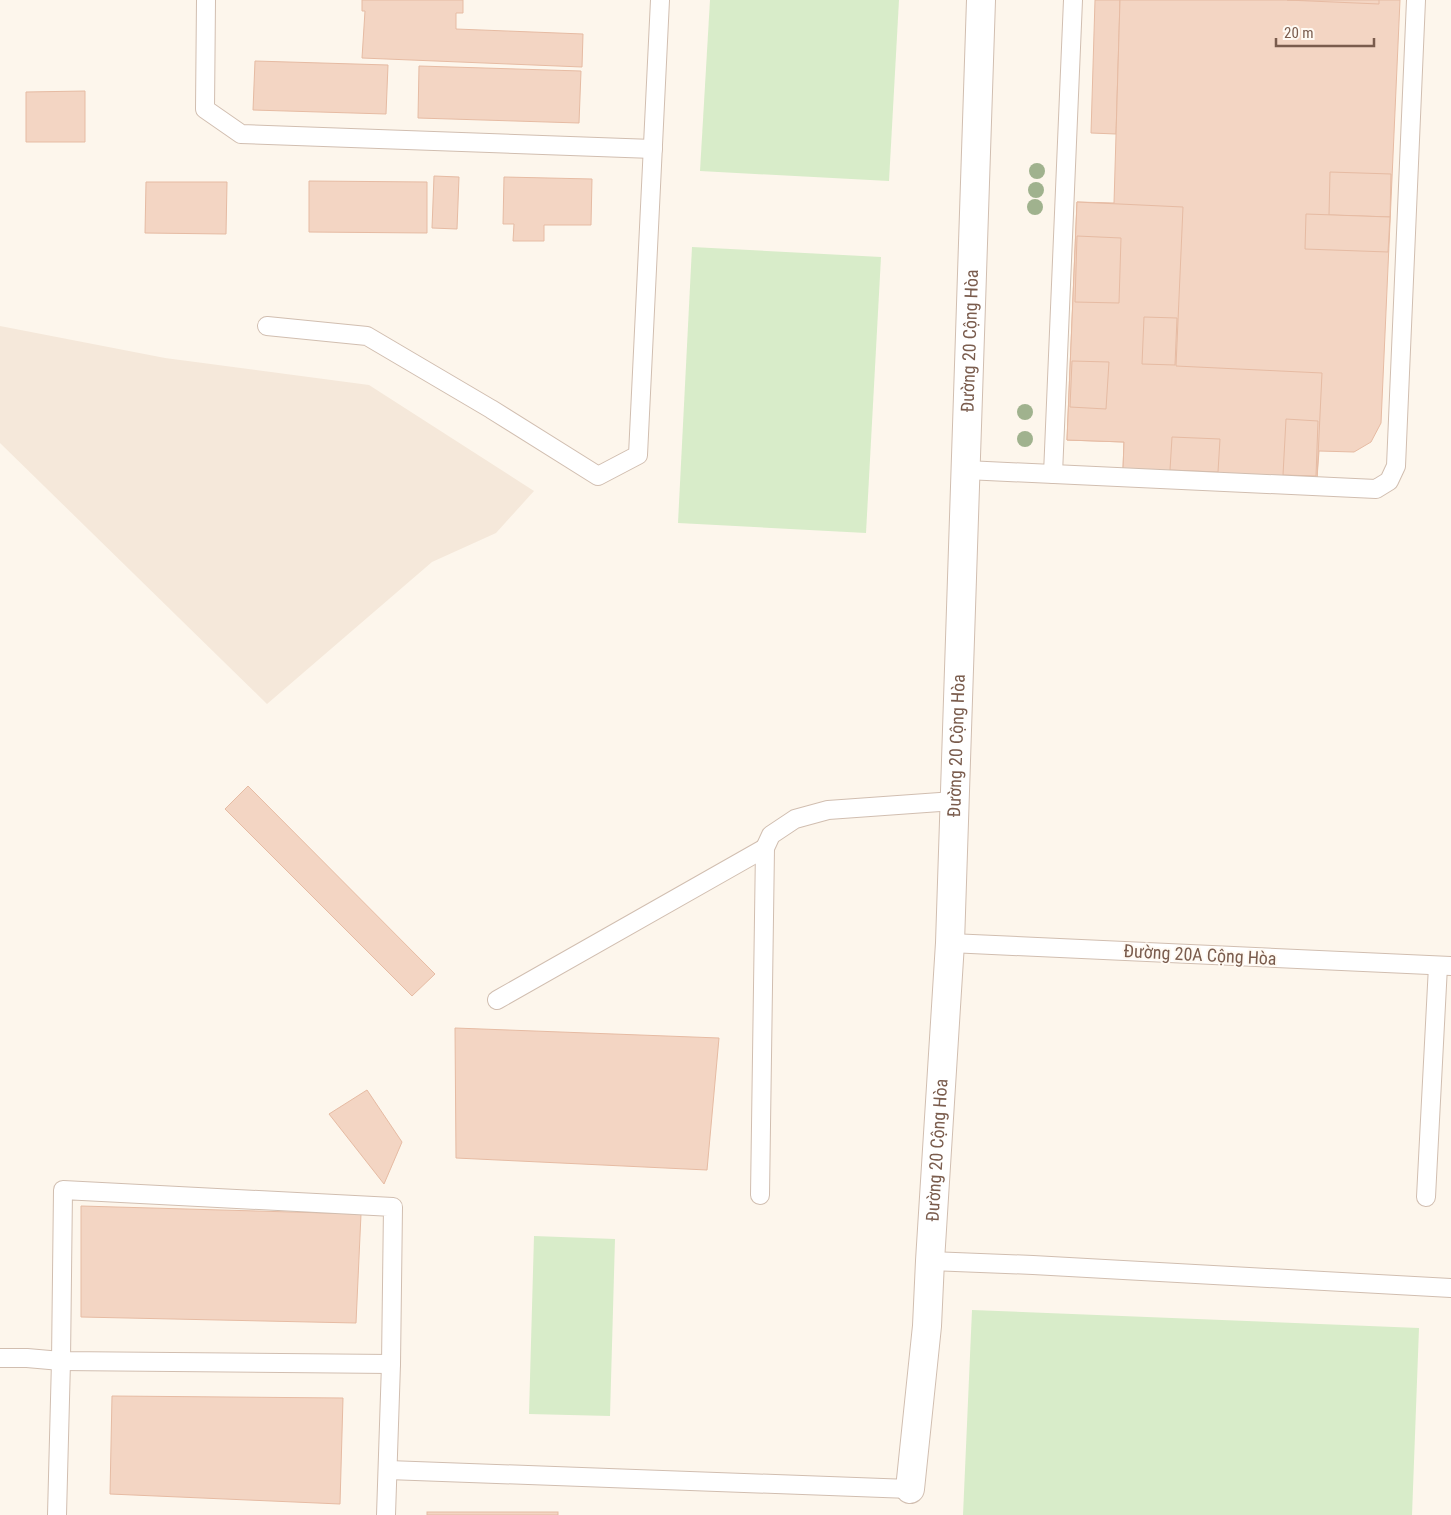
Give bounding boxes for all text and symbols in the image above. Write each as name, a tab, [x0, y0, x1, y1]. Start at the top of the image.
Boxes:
scale bar	[1276, 15, 1374, 47]
text: 20 m	[1284, 24, 1314, 42]
street label: Đường 20 Cộng Hòa	[956, 269, 982, 413]
street label: Đường 20 Cộng Hòa	[943, 674, 969, 818]
street label: Đường 20A Cộng Hòa	[1123, 940, 1277, 969]
street label: Đường 20 Cộng Hòa	[922, 1078, 951, 1222]

